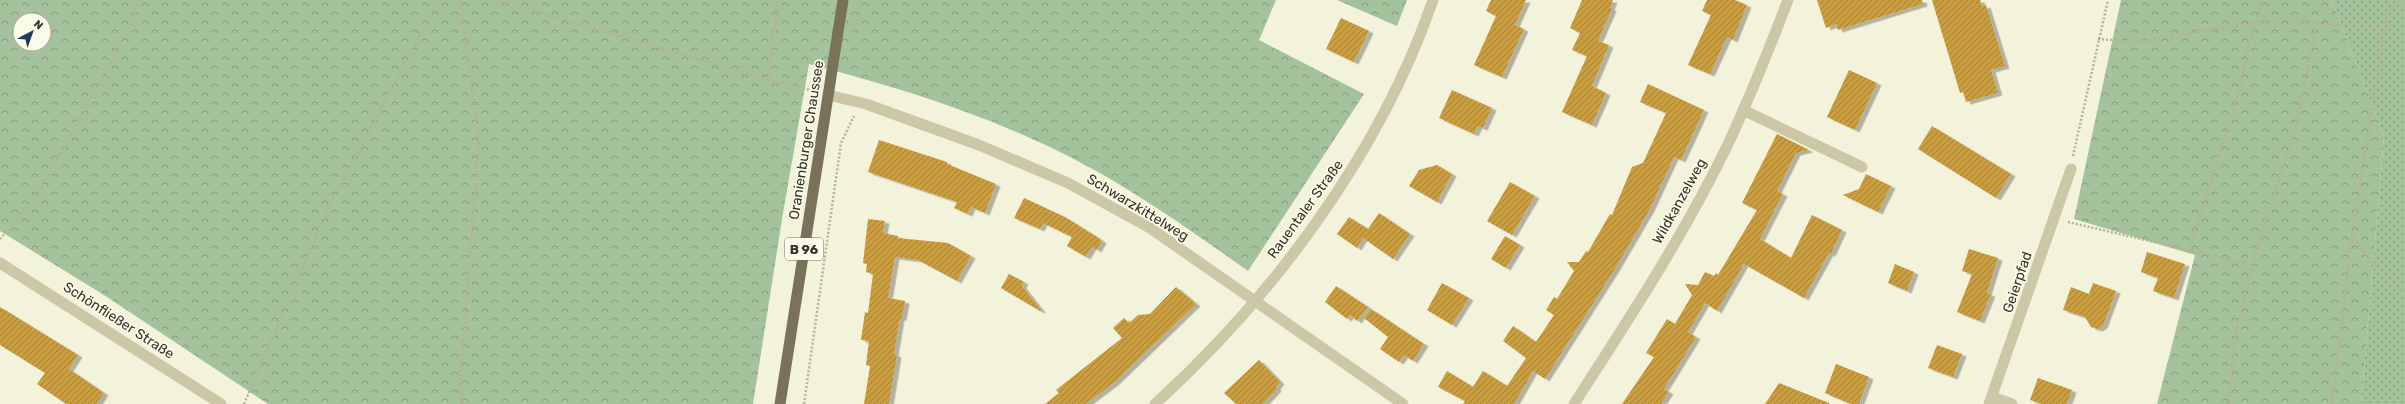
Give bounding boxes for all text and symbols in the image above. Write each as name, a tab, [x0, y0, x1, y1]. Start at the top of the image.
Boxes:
north arrow	[12, 12, 52, 52]
text: N	[31, 17, 46, 32]
street label: Oranienburger Chaussee	[785, 59, 828, 221]
street label: Wildkanzelweg	[1649, 156, 1710, 247]
street label: Rauentaler Straße	[1264, 157, 1347, 262]
street label: Schwarzkittelweg	[1084, 170, 1192, 245]
road number: B 96	[785, 238, 823, 260]
street label: Geierpfad	[1999, 249, 2036, 315]
street label: Schönfließer Straße	[60, 278, 177, 363]

